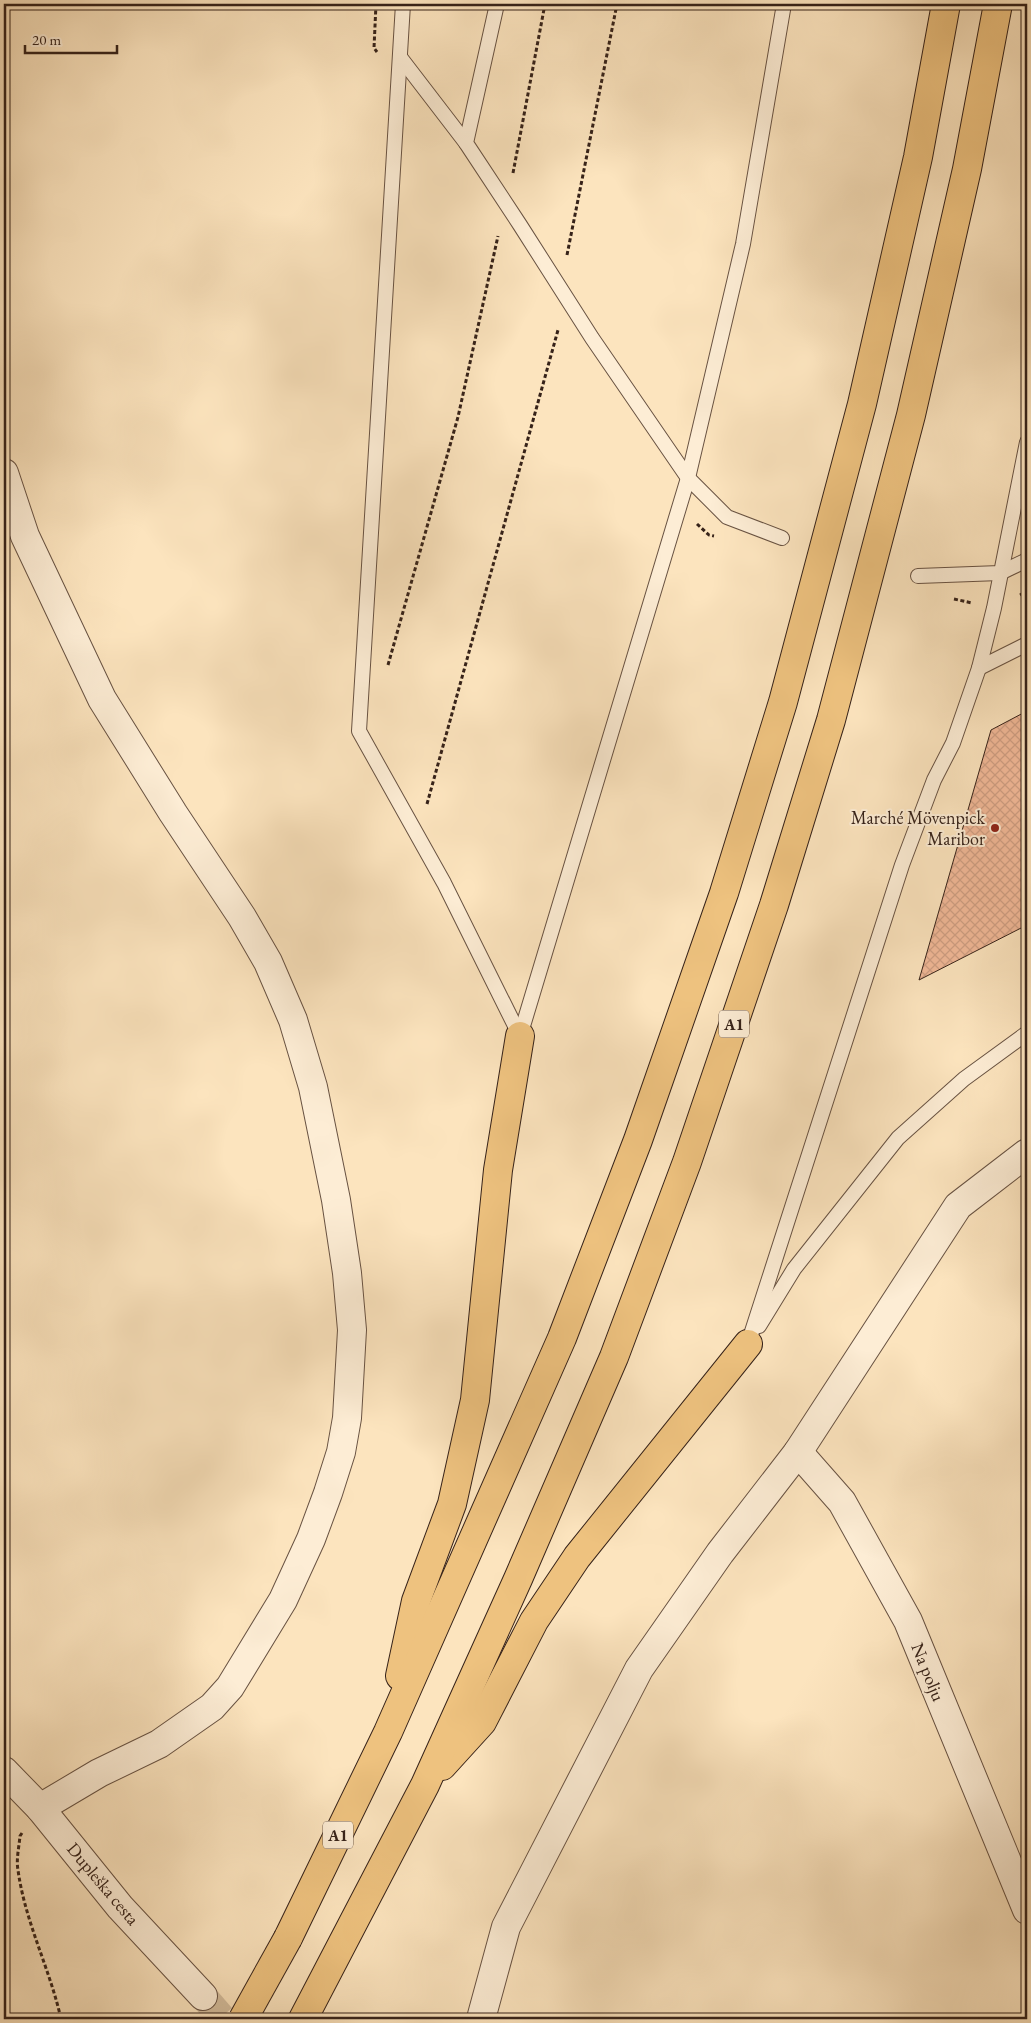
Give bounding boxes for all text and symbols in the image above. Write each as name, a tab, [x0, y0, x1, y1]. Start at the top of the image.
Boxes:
scale bar	[25, 22, 118, 54]
text: 20 m	[32, 30, 61, 49]
place label: Marché Mövenpick Maribor	[851, 806, 986, 850]
marker: Marché Mövenpick Maribor	[989, 822, 1001, 834]
road number: A1	[719, 1011, 749, 1038]
street label: Na polju	[906, 1639, 951, 1705]
road number: A1	[323, 1822, 353, 1848]
street label: Dupleška cesta	[62, 1838, 145, 1930]

